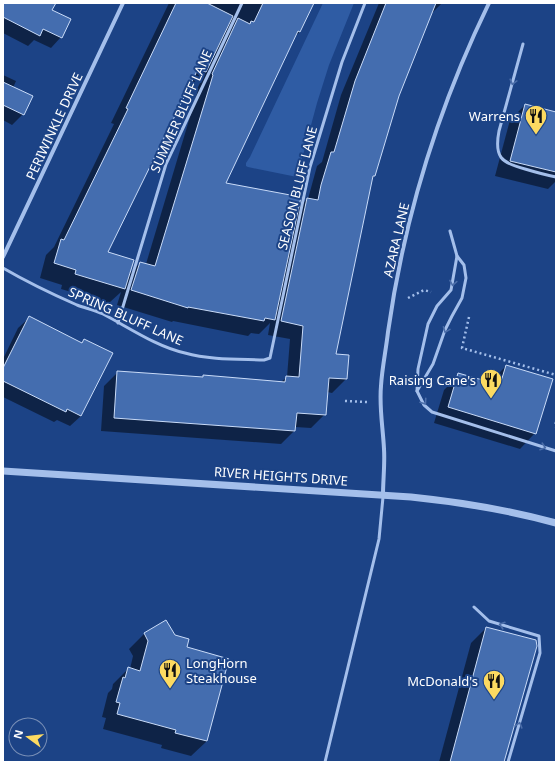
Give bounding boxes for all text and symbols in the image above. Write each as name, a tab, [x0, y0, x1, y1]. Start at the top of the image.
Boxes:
street label: SUMMER BLUFF LANE	[146, 47, 216, 175]
street label: PERIWINKLE DRIVE	[21, 69, 87, 183]
one-way arrow	[509, 78, 517, 85]
restaurant icon: Warrens	[523, 103, 549, 136]
place label: Warrens	[469, 107, 520, 125]
street label: SEASON BLUFF LANE	[273, 124, 321, 252]
street label: AZARA LANE	[379, 201, 413, 279]
one-way arrow	[449, 280, 457, 286]
street label: SPRING BLUFF LANE	[66, 283, 186, 349]
one-way arrow	[442, 326, 450, 333]
restaurant icon: Raising Cane's	[478, 367, 504, 400]
place label: Raising Cane's	[389, 371, 476, 389]
one-way arrow	[419, 398, 427, 405]
one-way arrow	[540, 443, 547, 451]
street label: RIVER HEIGHTS DRIVE	[213, 462, 349, 490]
one-way arrow	[499, 621, 506, 630]
place label: LongHorn Steakhouse	[186, 654, 257, 687]
restaurant icon: LongHorn Steakhouse	[157, 657, 183, 690]
restaurant icon: McDonald's	[481, 668, 507, 701]
place label: McDonald's	[407, 672, 478, 690]
north arrow	[8, 717, 48, 757]
one-way arrow	[514, 721, 523, 728]
text: N	[9, 728, 26, 741]

